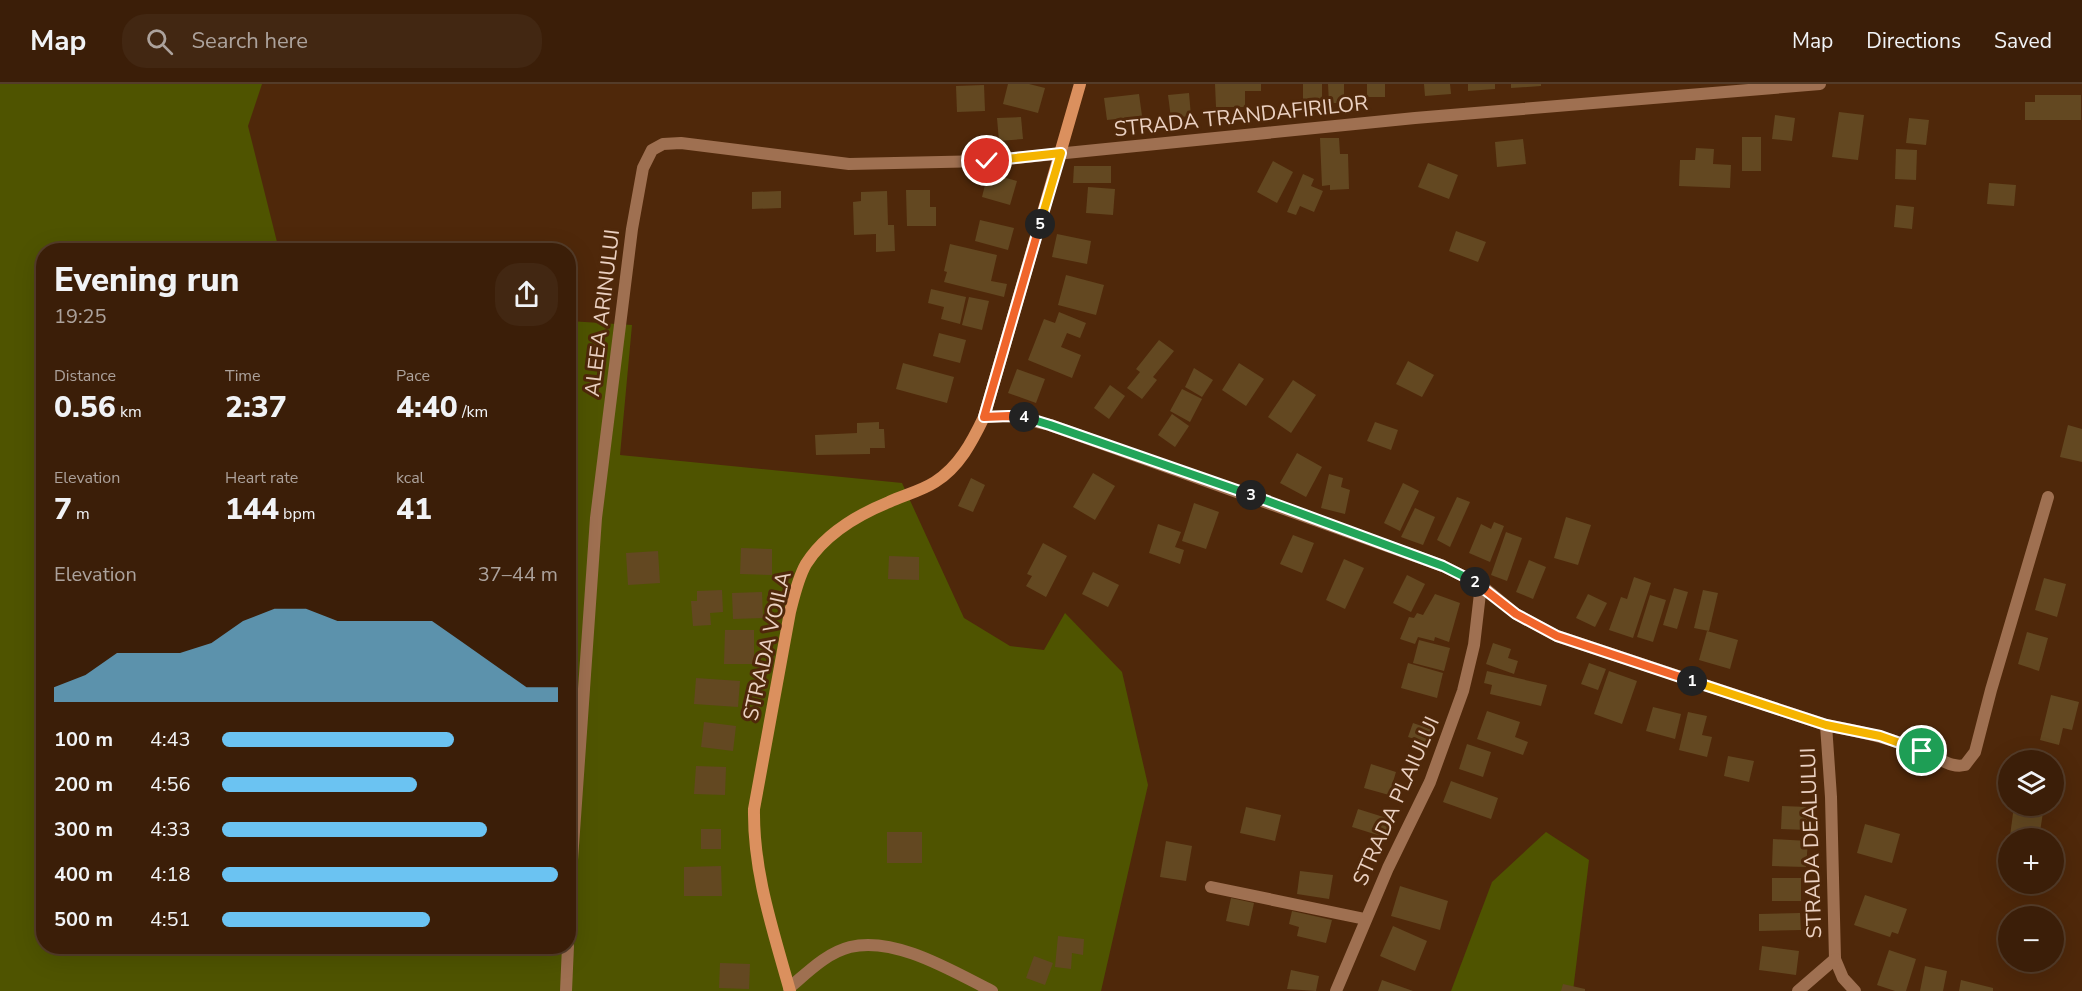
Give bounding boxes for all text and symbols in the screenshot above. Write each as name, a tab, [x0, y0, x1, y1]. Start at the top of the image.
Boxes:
search box	[122, 14, 542, 68]
text: Map	[30, 22, 86, 60]
icon: search	[143, 25, 176, 58]
text: Search here	[191, 26, 308, 56]
text: Map	[1792, 27, 1833, 55]
text: Directions	[1866, 27, 1961, 55]
text: Saved	[1994, 27, 2052, 55]
street label: STRADA TRANDAFIRILOR	[1113, 89, 1369, 143]
pin	[961, 135, 1012, 186]
icon: check	[970, 144, 1003, 177]
pin: 5	[1025, 209, 1055, 239]
text: 5	[1035, 213, 1045, 235]
street label: ALEEA ARINULUI	[578, 228, 626, 398]
text: Evening run	[54, 258, 239, 303]
button: share	[495, 263, 558, 326]
text: 19:25	[54, 303, 107, 330]
text: Distance	[54, 365, 116, 387]
text: Time	[225, 365, 261, 387]
text: Pace	[396, 365, 430, 387]
text: 0.56	[54, 387, 116, 428]
text: 2:37	[225, 387, 287, 428]
text: 4:40	[396, 387, 458, 428]
text: km	[116, 401, 142, 423]
text: /km	[458, 401, 488, 423]
pin: 4	[1009, 402, 1039, 432]
text: 4	[1019, 406, 1029, 428]
text: Elevation	[54, 467, 120, 489]
text: Heart rate	[225, 467, 298, 489]
text: kcal	[396, 467, 424, 489]
pin: 3	[1236, 480, 1266, 510]
text: 3	[1246, 484, 1256, 506]
text: 7	[54, 489, 72, 530]
text: 144	[225, 489, 279, 530]
text: 41	[396, 489, 432, 530]
text: m	[72, 503, 90, 525]
text: bpm	[279, 503, 315, 525]
text: Elevation	[54, 561, 137, 588]
text: 37–44 m	[478, 561, 558, 588]
pin: 2	[1460, 567, 1490, 597]
street label: STRADA VOILA	[736, 569, 798, 723]
text: 2	[1470, 571, 1480, 593]
pin: 1	[1677, 666, 1707, 696]
text: 1	[1687, 670, 1697, 692]
street label: STRADA PLAIULUI	[1346, 712, 1446, 890]
pin	[1896, 725, 1947, 776]
text: 100 m	[54, 726, 113, 753]
text: 4:43	[150, 726, 191, 753]
icon: arrive	[1905, 734, 1938, 767]
street label: STRADA DEALULUI	[1794, 747, 1828, 939]
map controls	[1998, 750, 2064, 972]
button: layers	[1998, 750, 2064, 816]
text: 200 m	[54, 771, 113, 798]
text: 4:56	[150, 771, 191, 798]
text: 300 m	[54, 816, 113, 843]
text: 4:33	[150, 816, 191, 843]
button: +	[1998, 828, 2064, 894]
text: 400 m	[54, 861, 113, 888]
text: 4:18	[150, 861, 191, 888]
text: 500 m	[54, 906, 113, 933]
text: 4:51	[150, 906, 191, 933]
button: −	[1998, 906, 2064, 972]

